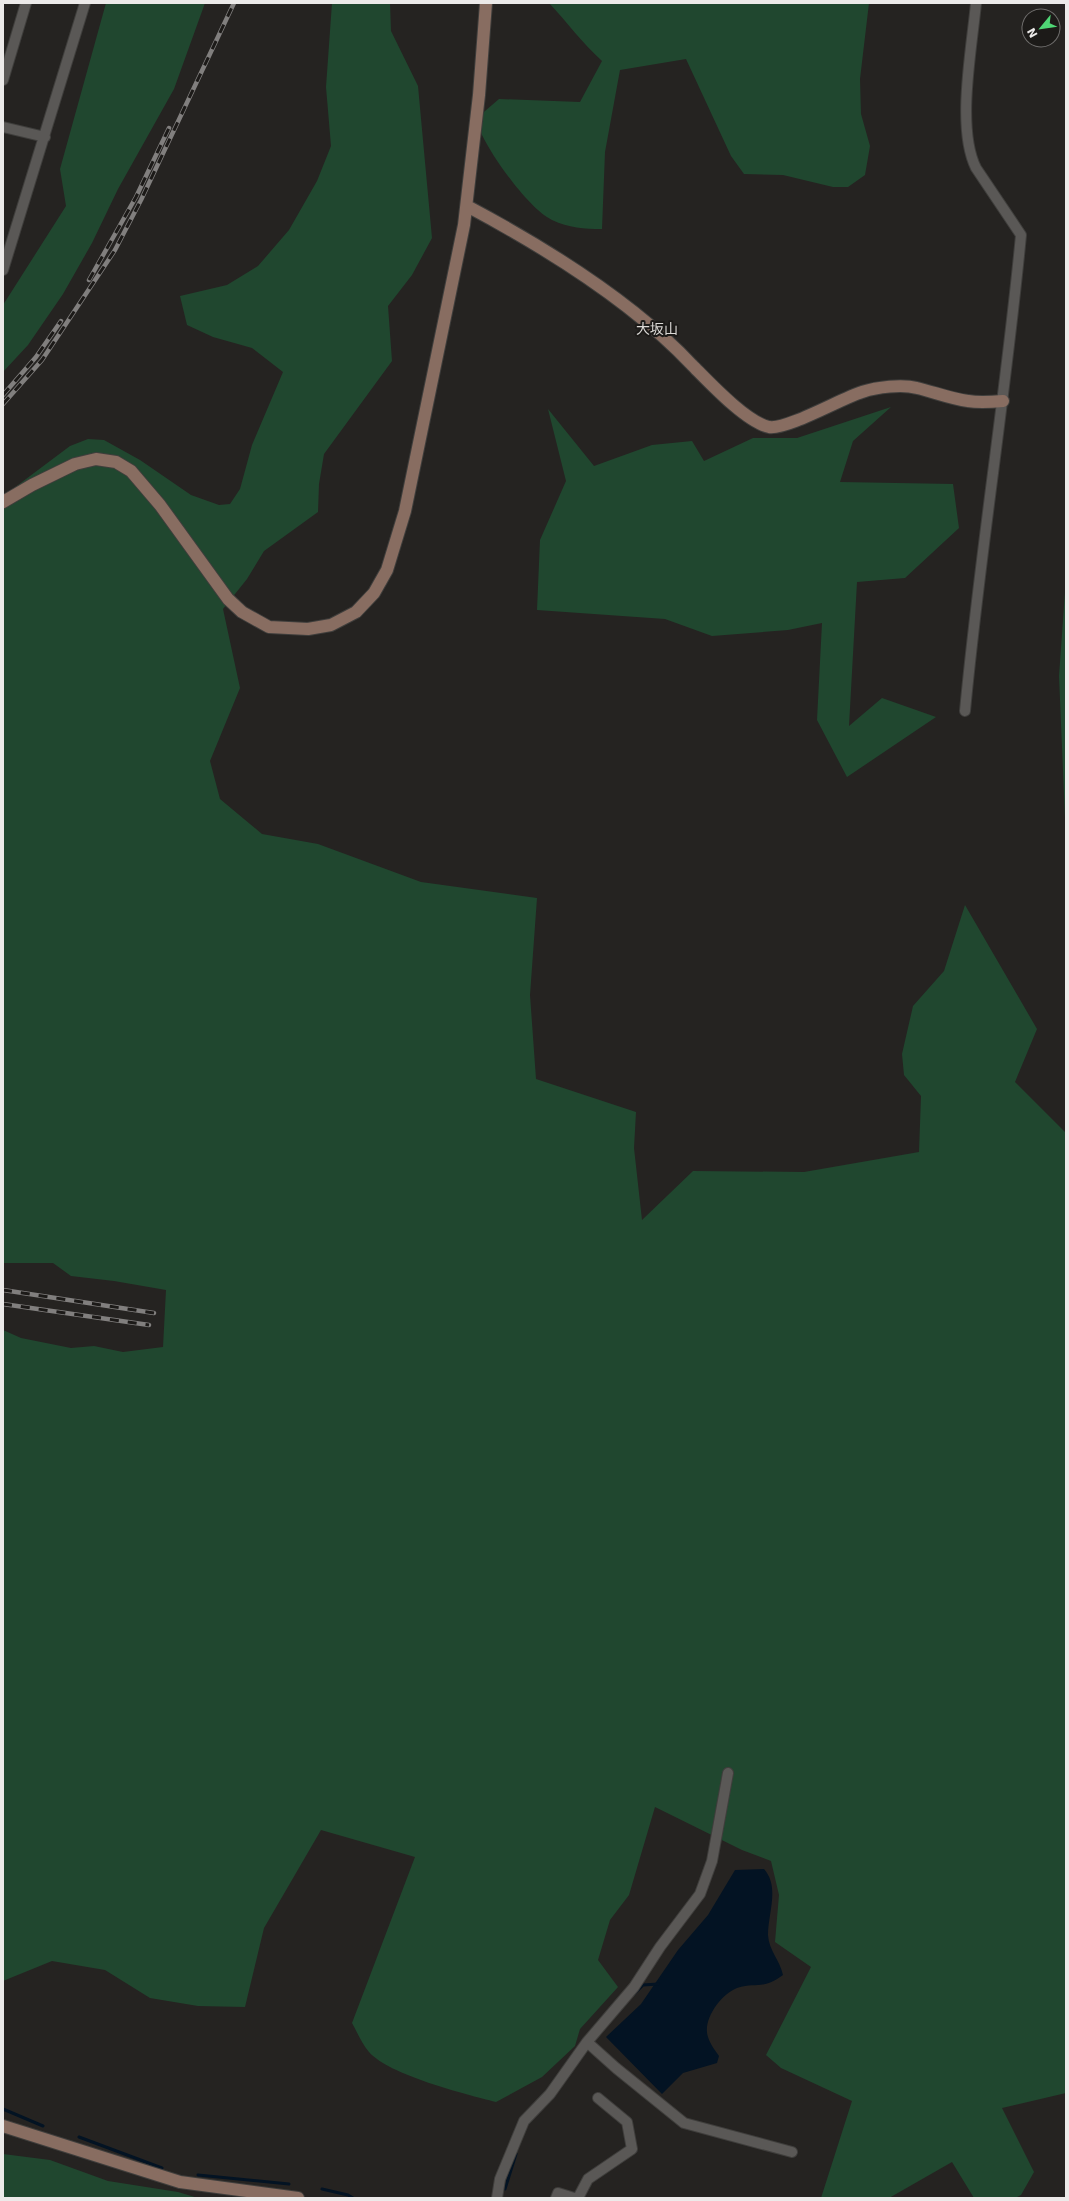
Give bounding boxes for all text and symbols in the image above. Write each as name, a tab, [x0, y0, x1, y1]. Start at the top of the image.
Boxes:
north arrow	[1021, 8, 1061, 48]
text: N	[1025, 25, 1041, 40]
district label: 大坂山	[636, 321, 678, 337]

